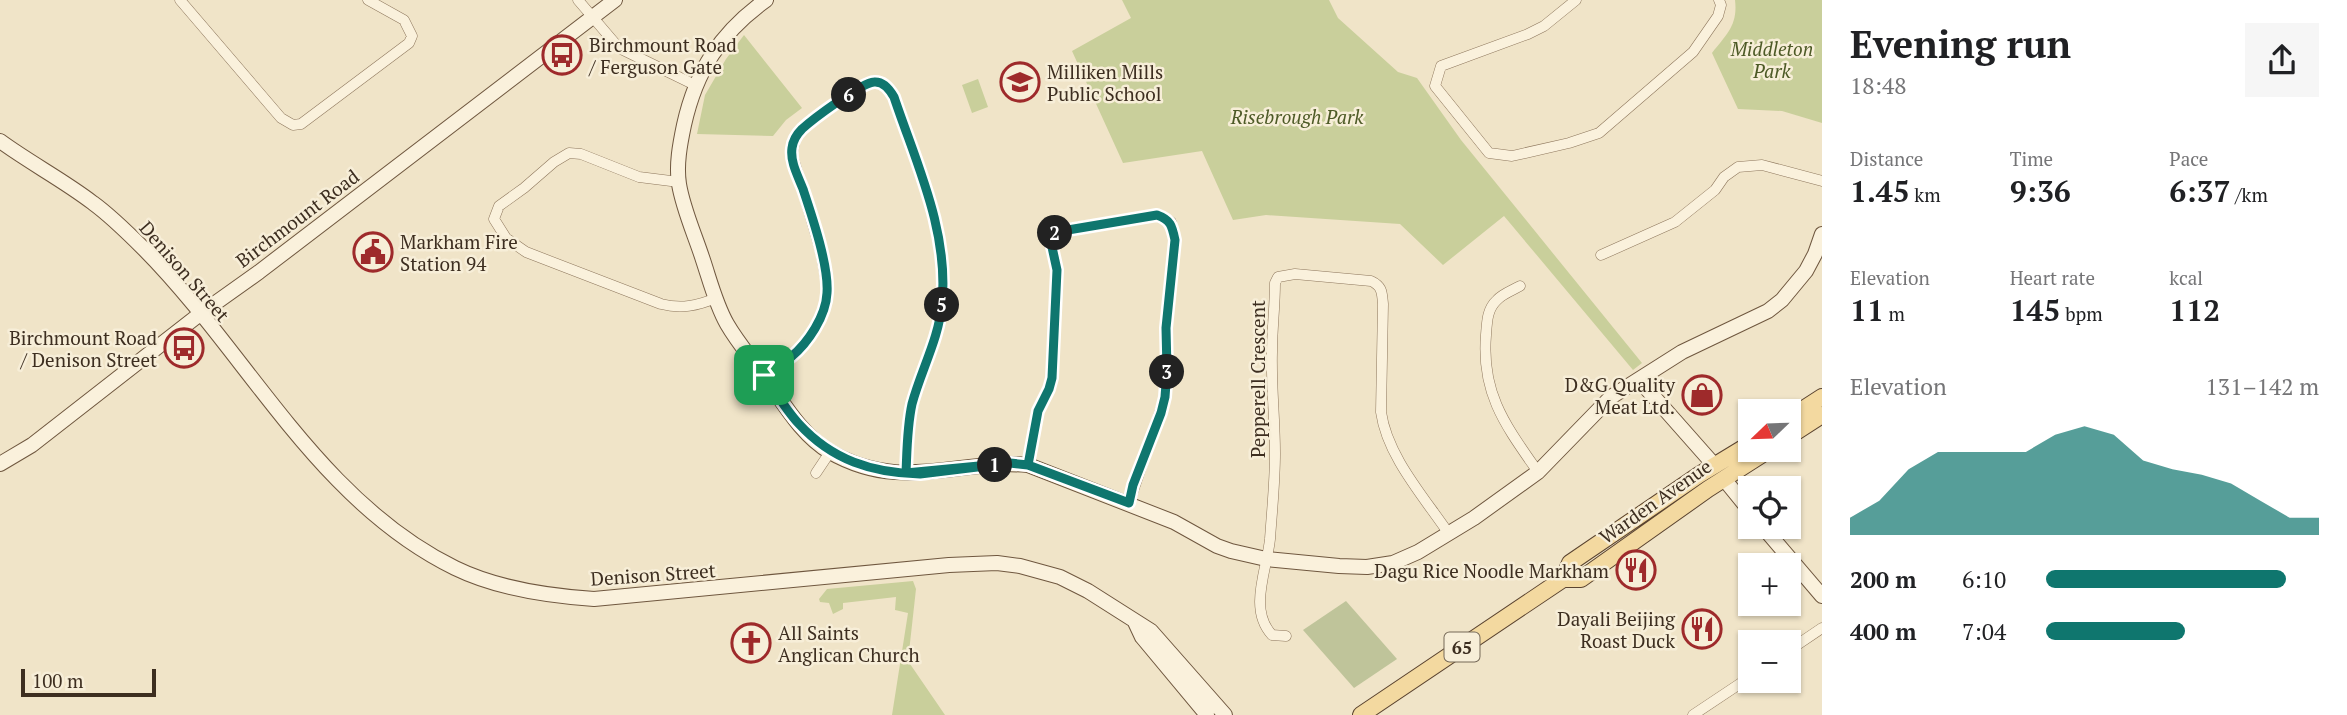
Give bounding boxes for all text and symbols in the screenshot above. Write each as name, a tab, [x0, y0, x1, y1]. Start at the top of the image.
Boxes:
text: Evening run	[1850, 19, 2071, 69]
button: share	[2245, 23, 2319, 97]
place label: Birchmount Road / Ferguson Gate	[588, 32, 737, 79]
bus stop icon: Birchmount Road / Ferguson Gate	[541, 34, 583, 76]
park label: Middleton Park	[1730, 36, 1813, 83]
place label: Milliken Mills Public School	[1047, 59, 1163, 106]
school or university icon: Milliken Mills Public School	[999, 61, 1041, 103]
text: 18:48	[1850, 70, 1907, 101]
pin: 6	[832, 78, 866, 112]
text: 6	[843, 82, 854, 107]
park label: Risebrough Park	[1230, 104, 1364, 129]
text: Distance	[1850, 146, 1923, 171]
text: Time	[2010, 146, 2053, 171]
text: Pace	[2169, 146, 2208, 171]
street label: Birchmount Road	[230, 163, 364, 272]
text: 1.45	[1850, 171, 1910, 211]
text: 9:36	[2010, 171, 2071, 211]
text: 6:37	[2169, 171, 2230, 211]
text: km	[1910, 182, 1941, 207]
text: /km	[2230, 182, 2268, 207]
street label: Denison Street	[134, 216, 236, 326]
pin: 2	[1038, 216, 1072, 250]
text: 2	[1049, 220, 1060, 245]
place label: Markham Fire Station 94	[400, 229, 518, 276]
public building icon: Markham Fire Station 94	[352, 231, 394, 273]
text: Elevation	[1850, 265, 1930, 290]
text: Heart rate	[2010, 265, 2095, 290]
text: kcal	[2169, 265, 2203, 290]
pin: 5	[925, 288, 960, 322]
text: 11	[1850, 290, 1884, 330]
text: 145	[2010, 290, 2061, 330]
text: 112	[2169, 290, 2220, 330]
text: 5	[936, 292, 947, 317]
street label: Pepperell Crescent	[1245, 300, 1270, 458]
text: m	[1884, 301, 1905, 326]
text: bpm	[2061, 301, 2103, 326]
place label: Birchmount Road / Denison Street	[9, 325, 157, 372]
bus stop icon: Birchmount Road / Denison Street	[163, 327, 205, 369]
pin	[734, 345, 794, 405]
pin: 3	[1150, 354, 1184, 390]
icon: arrive	[745, 356, 783, 394]
text: 3	[1161, 359, 1172, 384]
text: Elevation	[1850, 371, 1947, 402]
text: 131–142 m	[2206, 371, 2319, 402]
place label: D&G Quality Meat Ltd.	[1565, 372, 1675, 419]
shop icon: D&G Quality Meat Ltd.	[1681, 374, 1723, 416]
north arrow	[1738, 399, 1801, 462]
map controls	[1738, 399, 1801, 693]
pin: 1	[978, 448, 1012, 482]
text: 1	[989, 452, 1000, 477]
street label: Warden Avenue	[1594, 453, 1716, 549]
button: locate	[1738, 476, 1801, 539]
restaurant icon: Dagu Rice Noodle Markham	[1615, 549, 1657, 591]
button: +	[1738, 553, 1801, 616]
street label: Denison Street	[590, 557, 716, 591]
place label: Dagu Rice Noodle Markham	[1374, 558, 1610, 583]
text: 200 m	[1850, 564, 1916, 595]
text: 6:10	[1962, 564, 2006, 595]
place label: Dayali Beijing Roast Duck	[1557, 606, 1676, 653]
restaurant icon: Dayali Beijing Roast Duck	[1681, 608, 1723, 650]
text: 400 m	[1850, 616, 1916, 647]
text: 7:04	[1962, 616, 2006, 647]
place label: All Saints Anglican Church	[778, 620, 920, 667]
church icon: All Saints Anglican Church	[730, 622, 772, 664]
button: −	[1738, 630, 1801, 693]
road number: 65	[1444, 632, 1480, 662]
scale bar	[21, 666, 156, 698]
text: 100 m	[32, 668, 83, 693]

